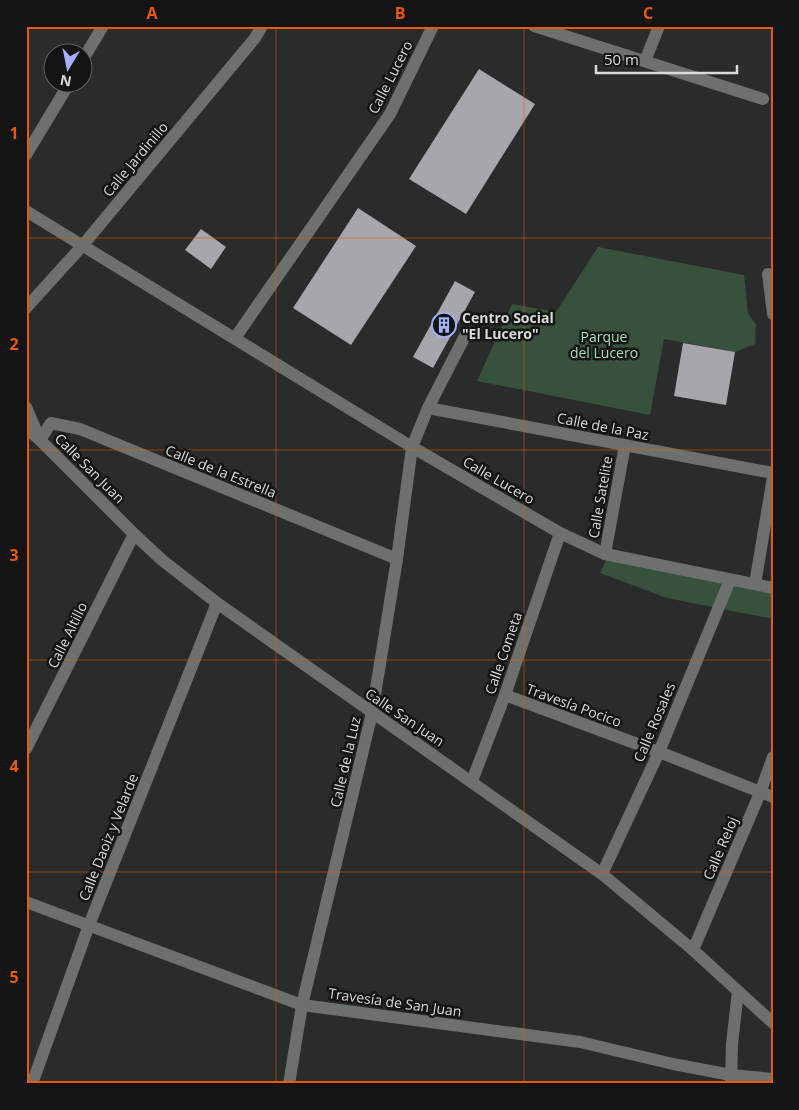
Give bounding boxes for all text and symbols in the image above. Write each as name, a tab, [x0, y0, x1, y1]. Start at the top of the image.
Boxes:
text: A	[146, 2, 158, 24]
text: B	[395, 2, 405, 24]
text: C	[643, 2, 653, 24]
street label: Calle Lucero	[363, 37, 417, 117]
north arrow	[42, 42, 92, 92]
scale bar	[596, 42, 738, 74]
text: 50 m	[604, 49, 639, 69]
text: N	[58, 71, 73, 92]
street label: Calle Jardinillo	[98, 118, 172, 200]
text: 1	[9, 122, 19, 144]
place label: Centro Social "El Lucero"	[462, 308, 554, 343]
building icon: Centro Social "El Lucero"	[431, 312, 457, 338]
park label: Parque del Lucero	[570, 327, 638, 362]
text: 2	[9, 333, 19, 355]
street label: Calle de la Paz	[556, 408, 651, 444]
street label: Calle San Juan	[51, 429, 129, 507]
street label: Calle de la Estrella	[163, 440, 279, 502]
street label: Calle Lucero	[460, 452, 538, 508]
street label: Calle Satelite	[583, 454, 617, 540]
text: 3	[9, 544, 19, 566]
street label: Calle Altillo	[43, 599, 91, 671]
street label: Calle Cometa	[480, 609, 526, 697]
street label: Travesía Pocico	[524, 679, 624, 731]
street label: Calle Rosales	[629, 679, 679, 765]
street label: Calle San Juan	[362, 684, 448, 750]
street label: Calle de la Luz	[325, 714, 365, 809]
text: 4	[9, 755, 19, 777]
street label: Calle Daoiz y Velarde	[74, 770, 142, 903]
street label: Calle Reloj	[698, 813, 742, 883]
text: 5	[9, 966, 19, 988]
street label: Travesía de San Juan	[327, 983, 463, 1021]

